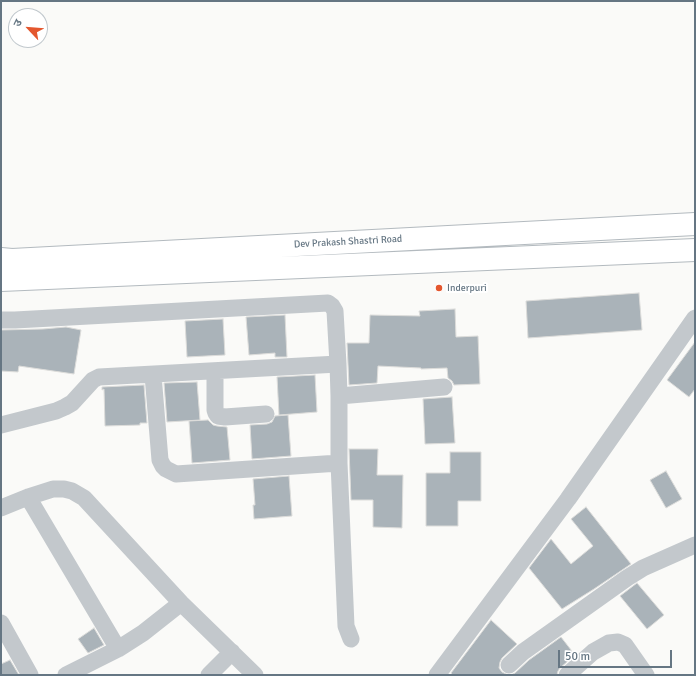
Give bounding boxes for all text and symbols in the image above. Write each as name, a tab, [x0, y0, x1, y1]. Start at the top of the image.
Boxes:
north arrow	[8, 8, 48, 48]
text: उ	[10, 17, 25, 29]
street label: Dev Prakash Shastri Road	[293, 233, 403, 251]
place label: Inderpuri	[447, 282, 487, 294]
marker: Inderpuri	[434, 283, 444, 293]
scale bar	[560, 642, 674, 668]
text: 50 m	[565, 649, 590, 664]

